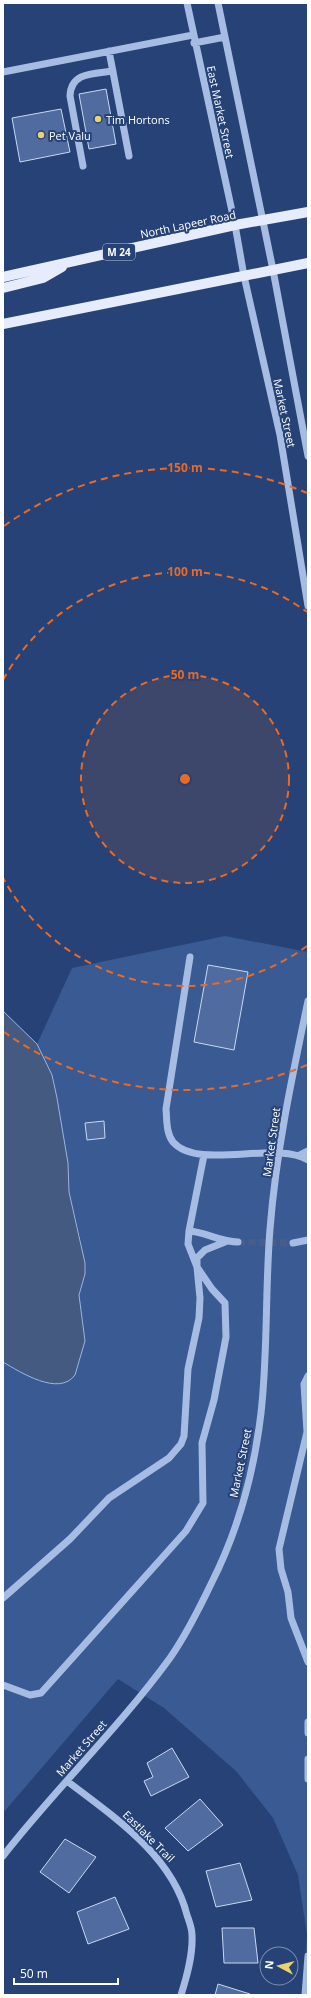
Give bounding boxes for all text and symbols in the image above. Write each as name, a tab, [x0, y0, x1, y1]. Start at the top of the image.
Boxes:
street label: East Market Street	[204, 64, 238, 160]
place label: Tim Hortons	[106, 112, 170, 127]
marker: Tim Hortons	[93, 114, 103, 124]
place label: Pet Valu	[49, 128, 91, 143]
marker: Pet Valu	[36, 130, 46, 140]
street label: North Lapeer Road	[139, 207, 237, 241]
road number: M 24	[103, 244, 135, 260]
street label: Market Street	[270, 377, 300, 449]
text: 150 m	[167, 459, 203, 476]
text: 100 m	[167, 563, 203, 580]
text: 50 m	[171, 666, 199, 683]
centre of rings	[178, 772, 192, 786]
street label: Market Street	[259, 1106, 283, 1178]
street label: Market Street	[225, 1427, 255, 1499]
street label: Market Street	[52, 1717, 110, 1779]
street label: Eastlake Trail	[120, 1807, 178, 1865]
north arrow	[259, 1946, 299, 1986]
text: N	[261, 1959, 277, 1970]
scale bar	[14, 1960, 118, 1986]
text: 50 m	[20, 1965, 48, 1982]

